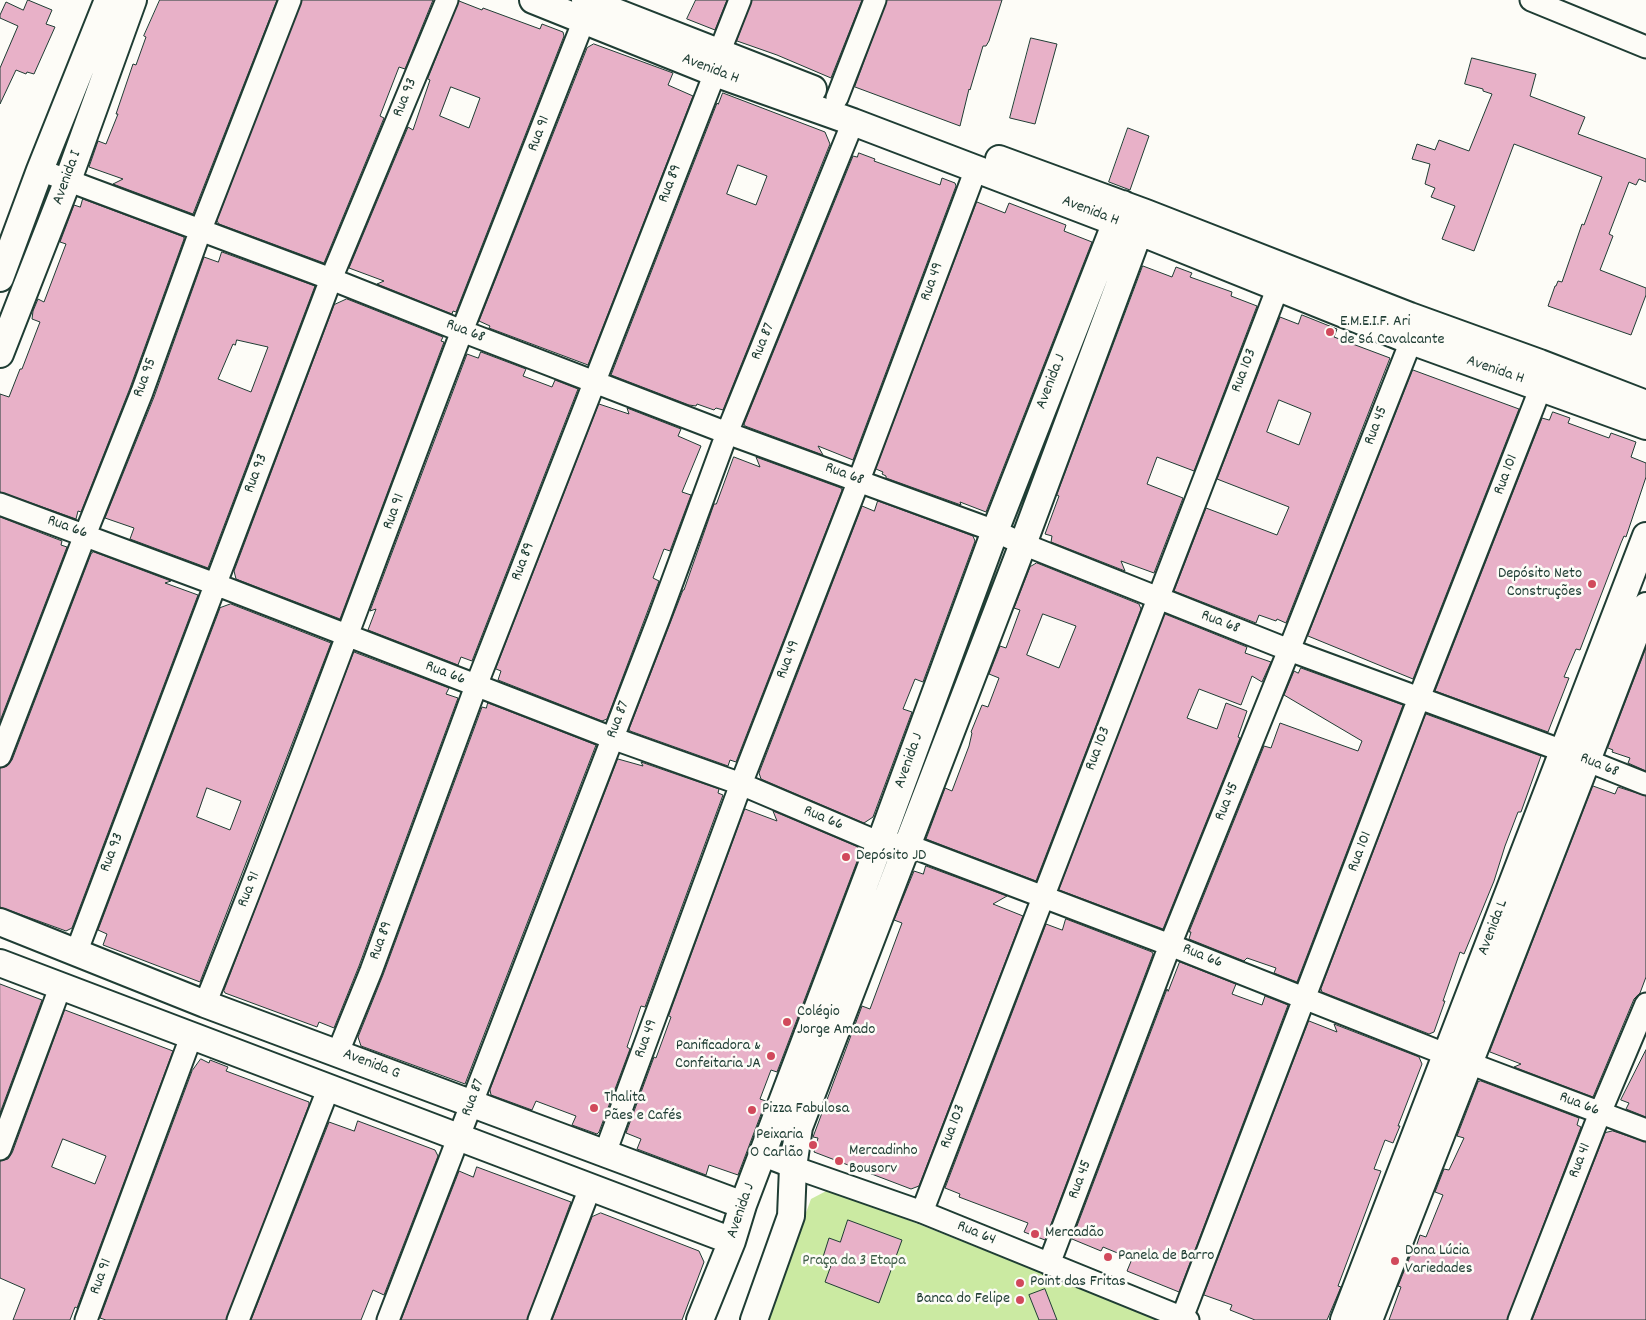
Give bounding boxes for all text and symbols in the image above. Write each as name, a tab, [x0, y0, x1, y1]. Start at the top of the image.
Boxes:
street label: Avenida H	[679, 50, 741, 90]
street label: Rua 93	[390, 76, 422, 120]
street label: Rua 91	[524, 113, 556, 155]
street label: Avenida I	[49, 148, 87, 208]
street label: Rua 89	[655, 162, 687, 206]
street label: Avenida H	[1059, 192, 1121, 232]
street label: Rua 49	[917, 260, 949, 304]
place label: E.M.E.I.F. Ari de Sá Cavalcante	[1340, 313, 1445, 351]
street label: Rua 68	[443, 316, 487, 348]
street label: Rua 87	[748, 321, 780, 363]
marker: E.M.E.I.F. Ari de Sá Cavalcante	[1324, 326, 1336, 338]
street label: Rua 103	[1228, 346, 1262, 396]
street label: Avenida J	[1033, 352, 1071, 412]
street label: Avenida H	[1464, 352, 1526, 390]
street label: Rua 95	[130, 356, 162, 400]
street label: Rua 45	[1361, 404, 1393, 448]
street label: Rua 93	[241, 452, 273, 496]
street label: Rua 101	[1491, 452, 1523, 498]
street label: Rua 68	[822, 459, 866, 491]
street label: Rua 91	[380, 491, 410, 533]
street label: Rua 66	[44, 512, 90, 544]
street label: Rua 89	[508, 540, 540, 584]
place label: Depósito Neto Construções	[1498, 565, 1582, 603]
marker: Depósito Neto Construções	[1586, 578, 1598, 590]
street label: Rua 68	[1198, 607, 1242, 639]
street label: Rua 49	[773, 638, 805, 682]
street label: Rua 66	[422, 658, 468, 690]
street label: Rua 87	[603, 699, 635, 741]
street label: Rua 103	[1082, 724, 1116, 774]
street label: Avenida J	[891, 731, 929, 791]
street label: Rua 68	[1577, 750, 1621, 782]
street label: Rua 45	[1212, 780, 1244, 824]
street label: Rua 66	[800, 802, 846, 836]
street label: Rua 101	[1345, 829, 1377, 875]
street label: Rua 93	[97, 831, 129, 875]
place label: Depósito JD	[856, 847, 926, 867]
marker: Depósito JD	[840, 851, 852, 863]
street label: Rua 91	[234, 869, 266, 911]
street label: Avenida L	[1475, 897, 1513, 959]
street label: Rua 89	[366, 919, 398, 963]
street label: Rua 66	[1179, 940, 1225, 974]
place label: Colégio Jorge Amado	[797, 1003, 875, 1041]
marker: Colégio Jorge Amado	[781, 1016, 793, 1028]
street label: Rua 49	[631, 1017, 663, 1061]
place label: Panificadora & Confeitaria JA	[675, 1037, 761, 1075]
street label: Avenida G	[340, 1045, 402, 1085]
marker: Panificadora & Confeitaria JA	[765, 1050, 777, 1062]
street label: Rua 87	[458, 1077, 490, 1119]
place label: Thalita Pães e Cafés	[604, 1089, 682, 1127]
street label: Rua 66	[1556, 1089, 1602, 1121]
place label: Pizza Fabulosa	[762, 1100, 849, 1120]
marker: Thalita Pães e Cafés	[588, 1102, 600, 1114]
street label: Rua 103	[937, 1102, 971, 1152]
marker: Pizza Fabulosa	[746, 1104, 758, 1116]
place label: Peixaria O Carlão	[750, 1126, 803, 1164]
marker: Peixaria O Carlão	[807, 1139, 819, 1151]
street label: Rua 41	[1566, 1141, 1596, 1181]
place label: Mercadinho Bousorv	[849, 1142, 918, 1180]
marker: Mercadinho Bousorv	[833, 1155, 845, 1167]
street label: Rua 45	[1065, 1158, 1097, 1202]
street label: Avenida J	[724, 1181, 760, 1241]
street label: Rua 64	[954, 1217, 998, 1251]
place label: Mercadão	[1045, 1224, 1104, 1244]
marker: Mercadão	[1029, 1228, 1041, 1240]
place label: Dona Lúcia Variedades	[1405, 1242, 1472, 1280]
place label: Panela de Barro	[1118, 1247, 1214, 1267]
marker: Panela de Barro	[1102, 1251, 1114, 1263]
park label: Praça da 3 Etapa	[802, 1252, 906, 1272]
marker: Dona Lúcia Variedades	[1389, 1255, 1401, 1267]
street label: Rua 91	[87, 1256, 117, 1298]
place label: Point das Fritas	[1030, 1273, 1126, 1293]
marker: Point das Fritas	[1014, 1277, 1026, 1289]
place label: Banca do Felipe	[916, 1290, 1010, 1310]
marker: Banca do Felipe	[1014, 1294, 1026, 1306]

